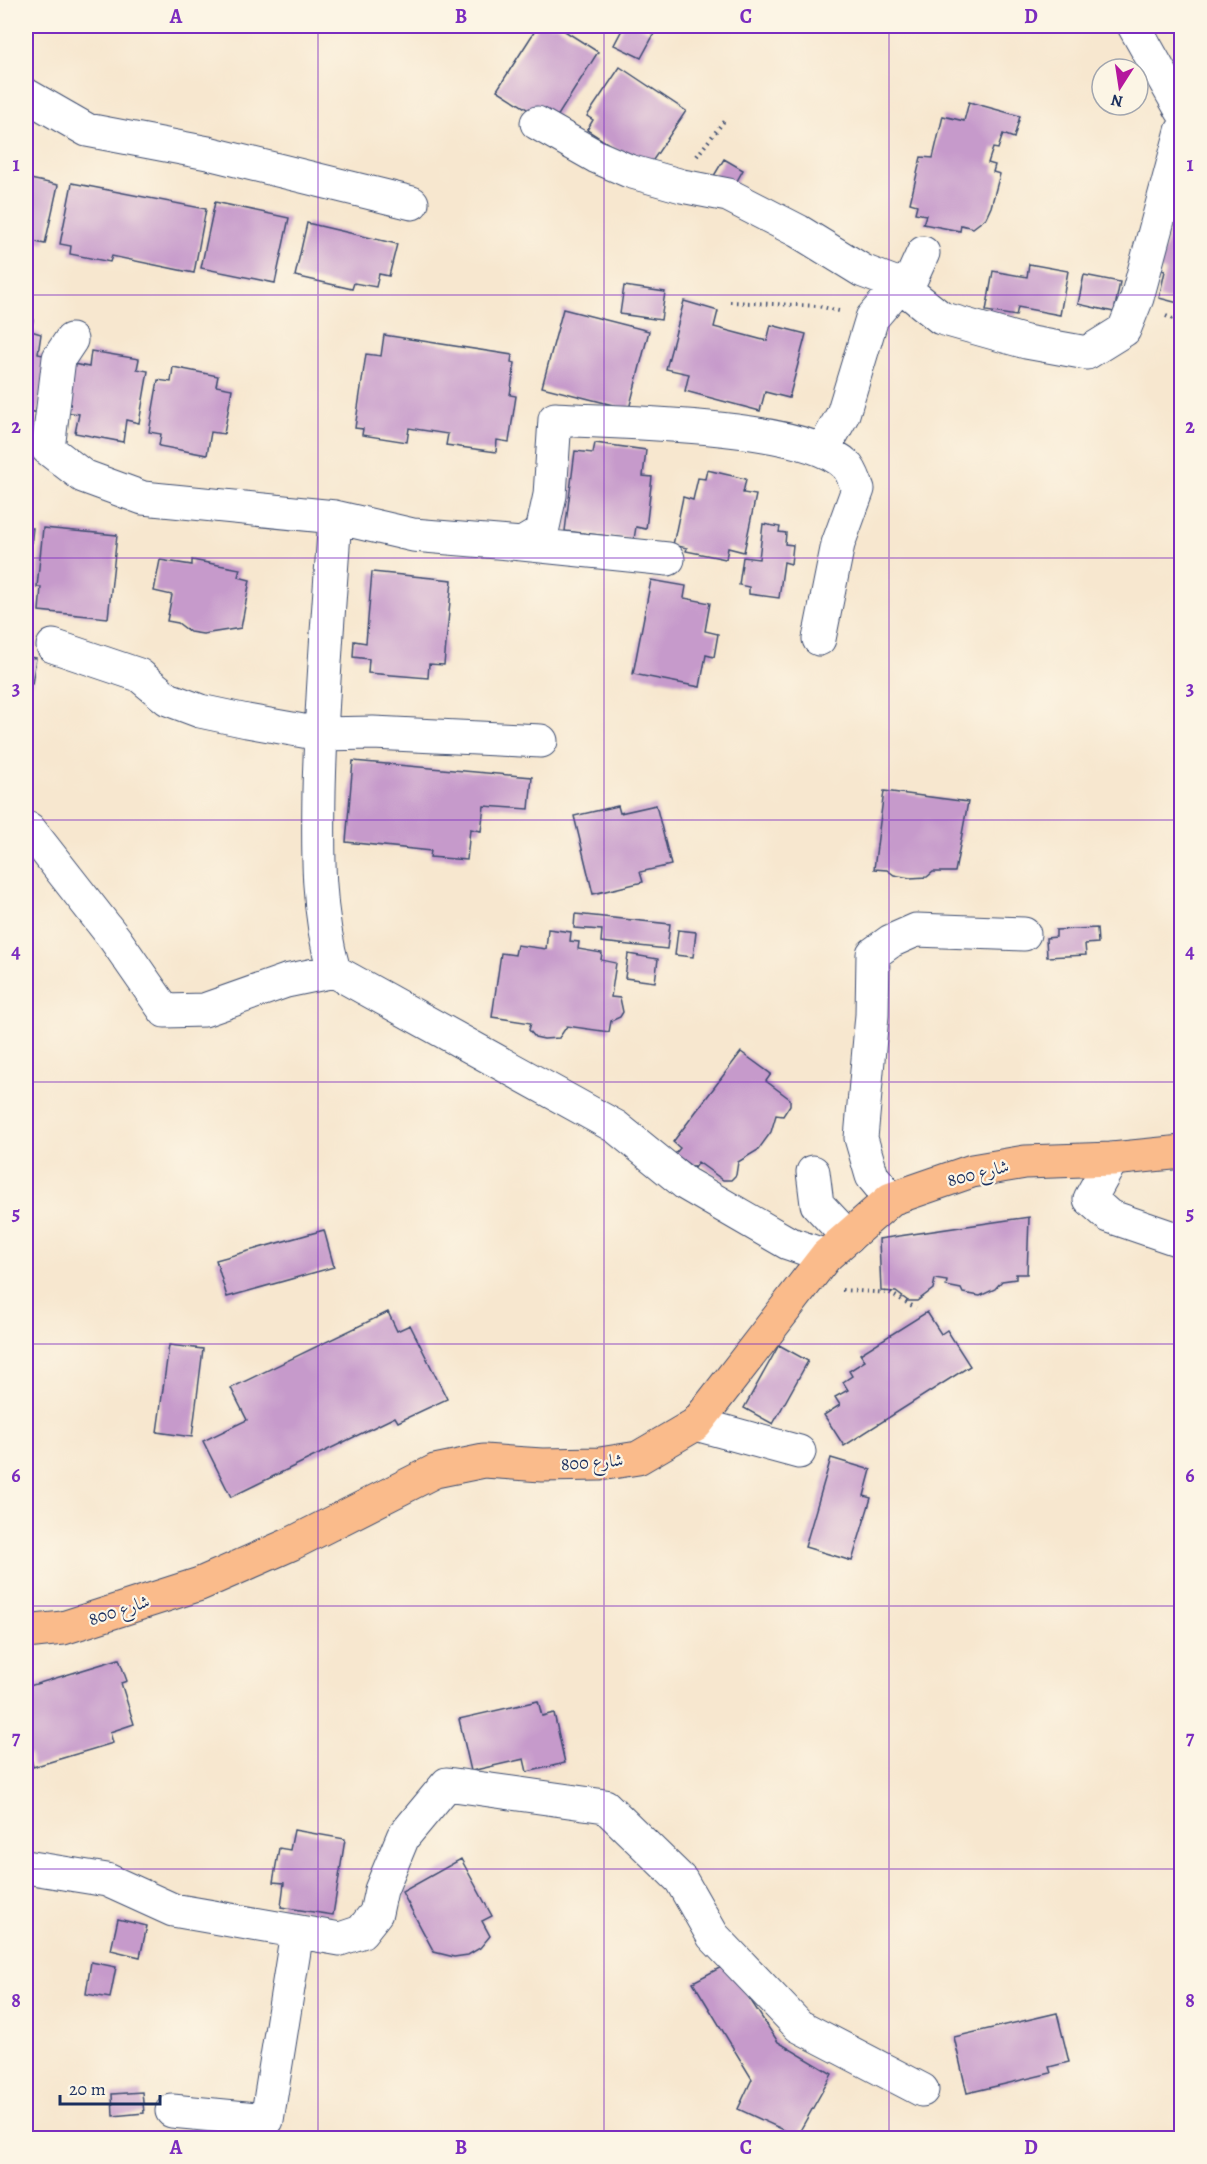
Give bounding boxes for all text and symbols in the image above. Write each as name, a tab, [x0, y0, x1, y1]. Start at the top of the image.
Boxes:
text: A	[169, 3, 183, 30]
text: B	[455, 3, 467, 30]
text: C	[740, 3, 752, 30]
text: D	[1024, 3, 1038, 30]
north arrow	[1090, 57, 1150, 117]
text: N	[1109, 89, 1125, 113]
text: 1	[12, 151, 20, 178]
text: 1	[1186, 151, 1194, 178]
text: 2	[11, 413, 21, 440]
text: 2	[1185, 413, 1195, 440]
text: 3	[12, 675, 20, 702]
text: 3	[1186, 675, 1194, 702]
text: 4	[11, 938, 21, 965]
text: 4	[1185, 938, 1195, 965]
street label: شارع 800	[945, 1154, 1012, 1195]
text: 5	[12, 1200, 20, 1227]
text: 5	[1186, 1200, 1194, 1227]
street label: شارع 800	[560, 1448, 624, 1479]
text: 6	[11, 1462, 21, 1489]
text: 6	[1185, 1462, 1195, 1489]
street label: شارع 800	[85, 1589, 153, 1634]
text: 7	[12, 1724, 21, 1751]
text: 7	[1186, 1724, 1195, 1751]
text: 8	[11, 1987, 21, 2014]
text: 8	[1185, 1987, 1195, 2014]
scale bar	[60, 2068, 160, 2106]
text: 20 m	[69, 2077, 106, 2101]
text: A	[169, 2134, 183, 2161]
text: B	[455, 2134, 467, 2161]
text: C	[740, 2134, 752, 2161]
text: D	[1024, 2134, 1038, 2161]

